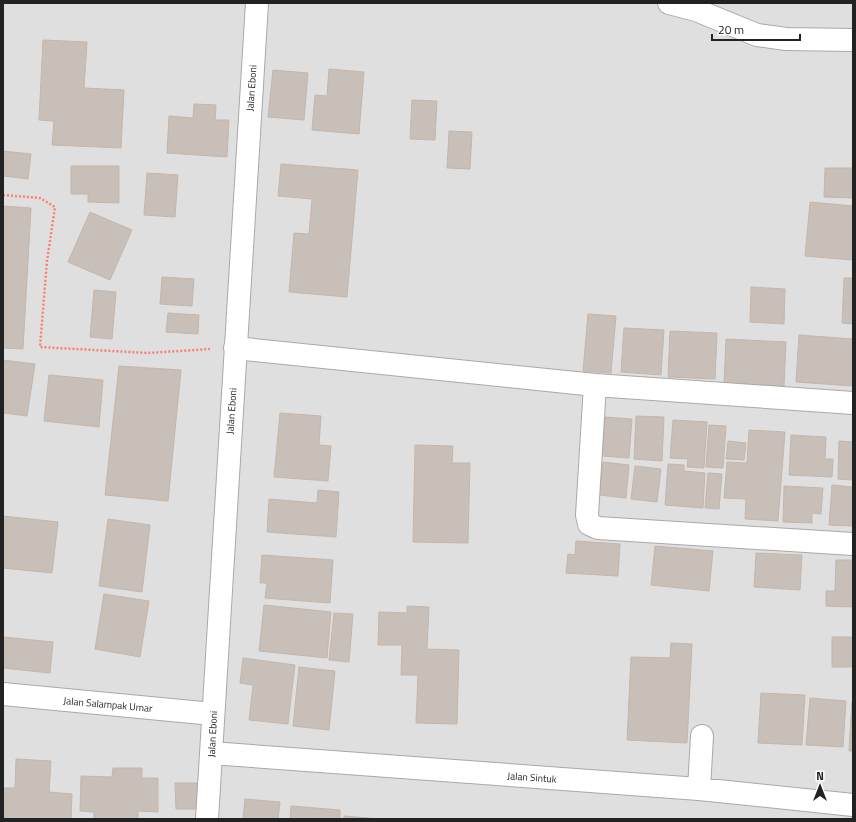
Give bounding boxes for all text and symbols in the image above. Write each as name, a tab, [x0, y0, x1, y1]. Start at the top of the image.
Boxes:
scale bar	[712, 16, 800, 42]
text: 20 m	[718, 20, 744, 39]
street label: Jalan Eboni	[242, 64, 261, 112]
street label: Jalan Eboni	[222, 387, 241, 435]
street label: Jalan Salampak Umar	[63, 693, 154, 716]
street label: Jalan Eboni	[204, 710, 221, 758]
north arrow	[800, 766, 840, 806]
street label: Jalan Sintuk	[507, 768, 557, 787]
text: N	[816, 768, 824, 784]

